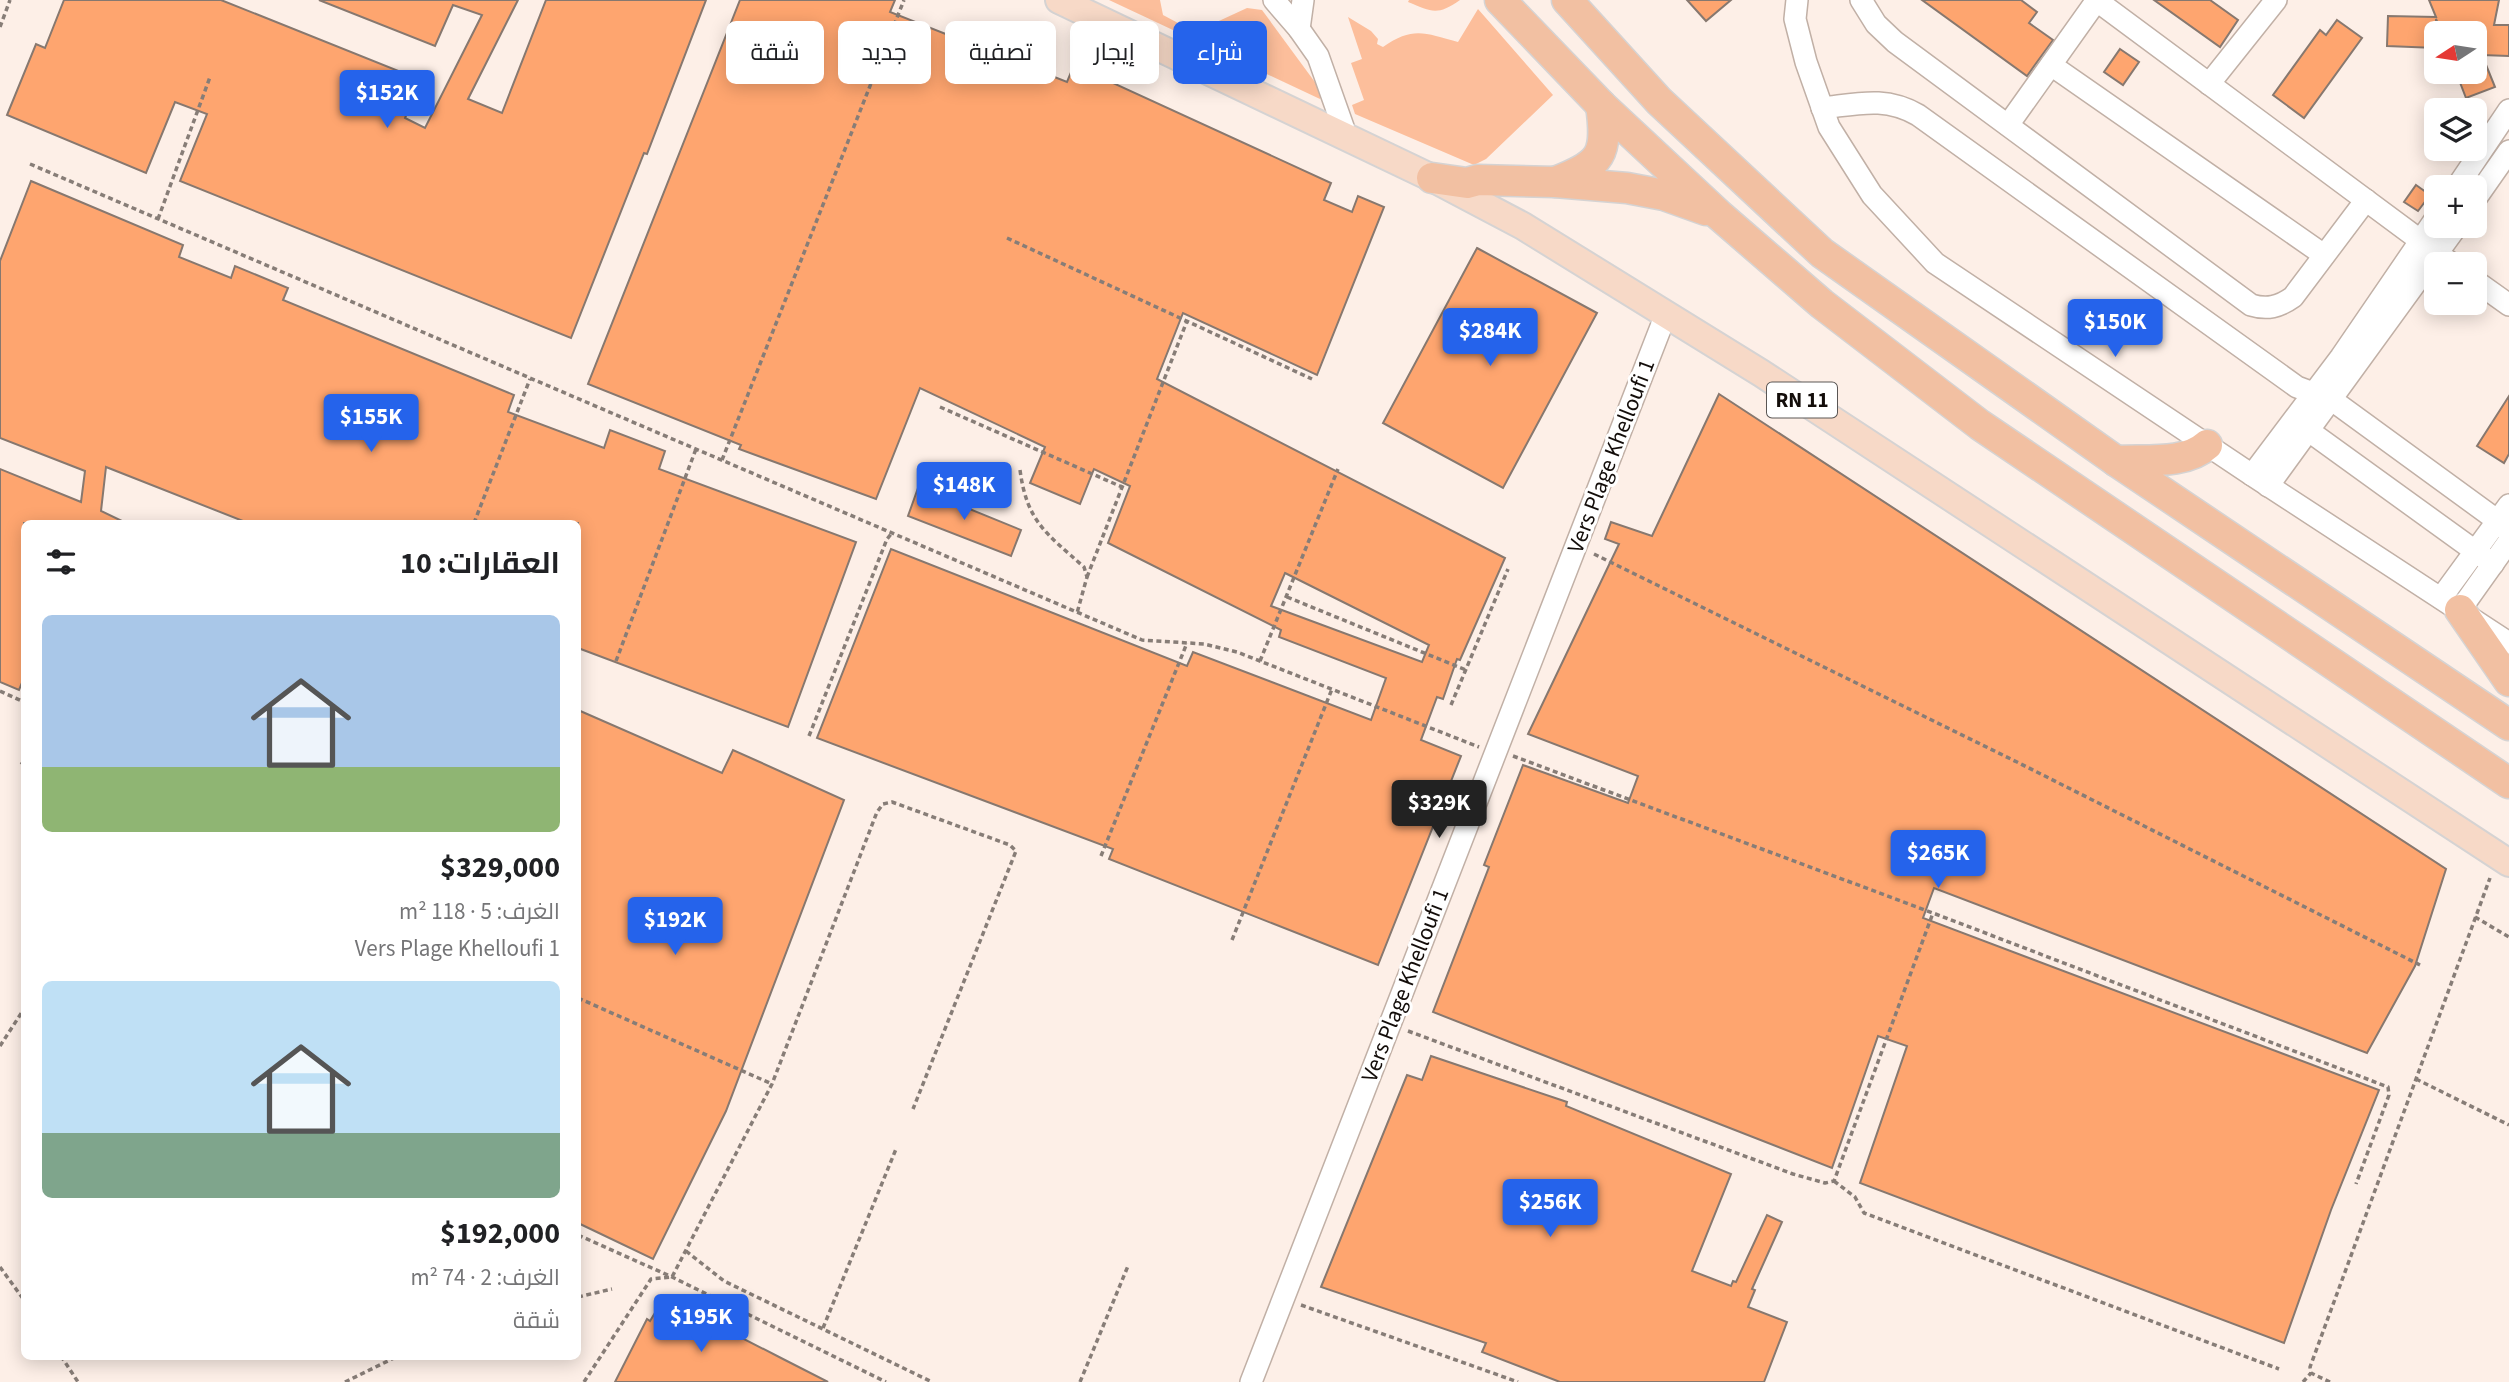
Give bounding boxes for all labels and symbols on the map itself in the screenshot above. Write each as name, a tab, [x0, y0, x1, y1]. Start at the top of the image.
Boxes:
north arrow	[2424, 21, 2487, 84]
pin: $152K	[338, 71, 436, 130]
pin: $150K	[2066, 300, 2164, 359]
pin: $284K	[1441, 308, 1539, 368]
street label: Vers Plage Khelloufi 1	[1559, 354, 1663, 558]
road number: RN 11	[1767, 382, 1837, 418]
pin: $155K	[322, 394, 420, 454]
pin: $148K	[915, 462, 1013, 522]
pin: $329K	[1390, 780, 1488, 840]
pin: $265K	[1889, 830, 1987, 890]
street label: Vers Plage Khelloufi 1	[1353, 883, 1457, 1087]
pin: $192K	[626, 898, 724, 957]
pin: $256K	[1501, 1180, 1599, 1239]
pin: $195K	[652, 1294, 750, 1354]

